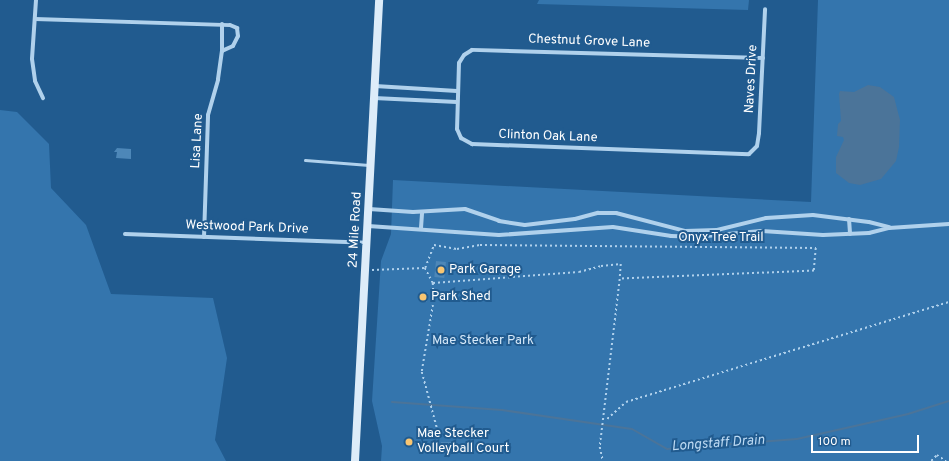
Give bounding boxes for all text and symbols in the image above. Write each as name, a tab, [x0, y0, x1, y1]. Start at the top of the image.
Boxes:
street label: Chestnut Grove Lane	[528, 32, 650, 52]
street label: Naves Drive	[742, 44, 762, 114]
street label: Lisa Lane	[189, 113, 207, 169]
street label: Clinton Oak Lane	[498, 127, 598, 147]
street label: 24 Mile Road	[346, 192, 366, 268]
street label: Westwood Park Drive	[185, 218, 309, 238]
street label: Onyx Tree Trail	[678, 230, 764, 246]
place label: Park Garage	[449, 262, 521, 278]
marker: Park Garage	[436, 265, 446, 275]
place label: Park Shed	[431, 289, 491, 305]
marker: Park Shed	[418, 292, 428, 302]
park label: Mae Stecker Park	[432, 333, 534, 349]
place label: Mae Stecker Volleyball Court	[417, 427, 509, 458]
scale bar	[813, 427, 921, 453]
water label: Longstaff Drain	[671, 432, 765, 456]
text: 100 m	[818, 434, 851, 450]
marker: Mae Stecker Volleyball Court	[404, 437, 414, 447]

